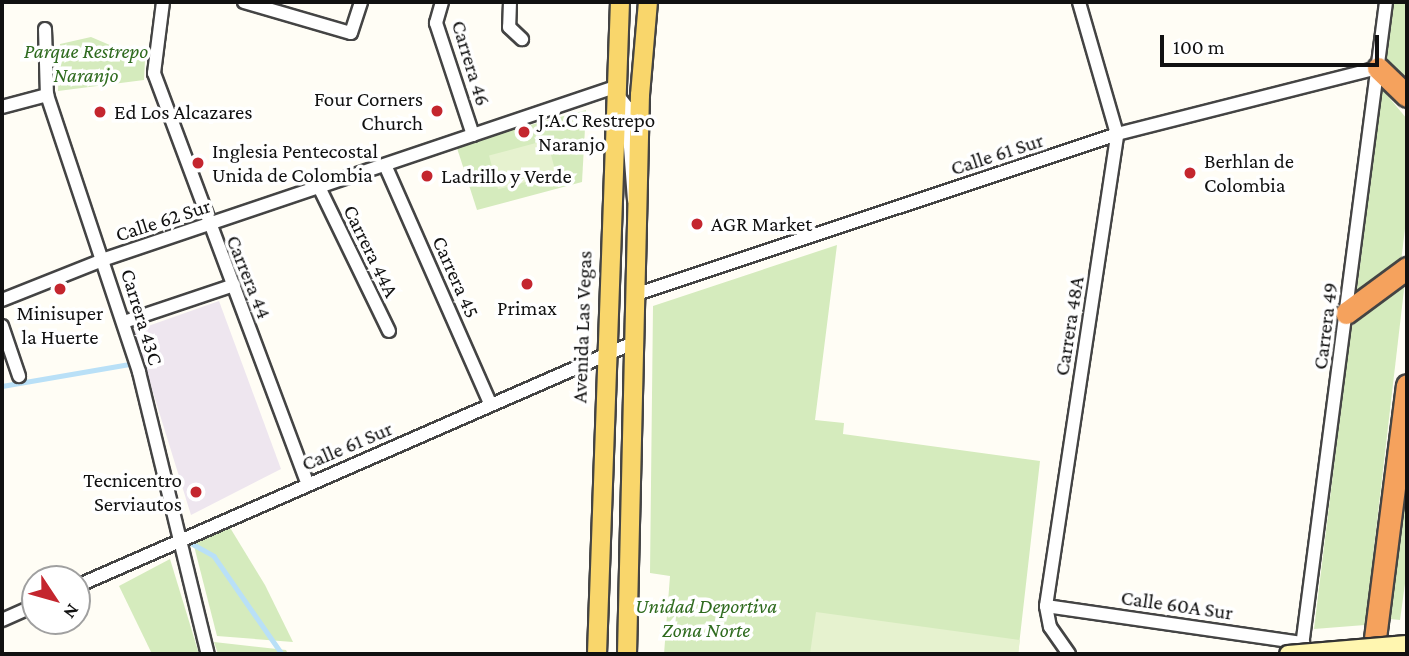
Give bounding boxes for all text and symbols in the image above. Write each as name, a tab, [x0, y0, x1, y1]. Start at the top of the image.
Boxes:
street label: Carrera 46	[446, 17, 496, 109]
scale bar	[1164, 21, 1383, 65]
text: 100 m	[1173, 35, 1225, 59]
park label: Parque Restrepo Naranjo	[24, 38, 148, 88]
place label: Four Corners Church	[314, 86, 423, 136]
place label: Ed Los Alcazares	[114, 99, 252, 125]
marker: Four Corners Church	[429, 103, 445, 119]
marker: Ed Los Alcazares	[92, 104, 108, 120]
place label: J.A.C Restrepo Naranjo	[538, 107, 655, 157]
marker: J.A.C Restrepo Naranjo	[516, 124, 532, 140]
street label: Calle 61 Sur	[947, 127, 1047, 181]
place label: Inglesia Pentecostal Unida de Colombia	[212, 138, 378, 188]
place label: Berhlan de Colombia	[1204, 148, 1294, 198]
marker: Inglesia Pentecostal Unida de Colombia	[190, 155, 206, 171]
place label: Ladrillo y Verde	[441, 163, 572, 189]
marker: Berhlan de Colombia	[1182, 165, 1198, 181]
marker: Ladrillo y Verde	[419, 168, 435, 184]
street label: Calle 62 Sur	[112, 193, 214, 247]
street label: Carrera 44A	[338, 201, 404, 301]
place label: AGR Market	[711, 211, 812, 237]
marker: AGR Market	[689, 216, 705, 232]
street label: Carrera 44	[221, 232, 277, 322]
street label: Carrera 45	[427, 232, 485, 322]
street label: Avenida Las Vegas	[567, 250, 597, 404]
street label: Carrera 43C	[115, 266, 169, 368]
street label: Carrera 48A	[1049, 275, 1089, 377]
marker: Primax	[519, 276, 535, 292]
marker: Minisuper la Huerte	[52, 281, 68, 297]
street label: Carrera 49	[1307, 281, 1343, 371]
place label: Primax	[497, 295, 557, 321]
place label: Minisuper la Huerte	[17, 300, 103, 350]
street label: Calle 61 Sur	[298, 416, 396, 476]
place label: Tecnicentro Serviautos	[83, 467, 182, 517]
marker: Tecnicentro Serviautos	[188, 484, 204, 500]
north arrow	[21, 565, 91, 635]
street label: Calle 60A Sur	[1119, 585, 1235, 625]
park label: Unidad Deportiva Zona Norte	[635, 593, 777, 643]
text: N	[59, 600, 84, 623]

